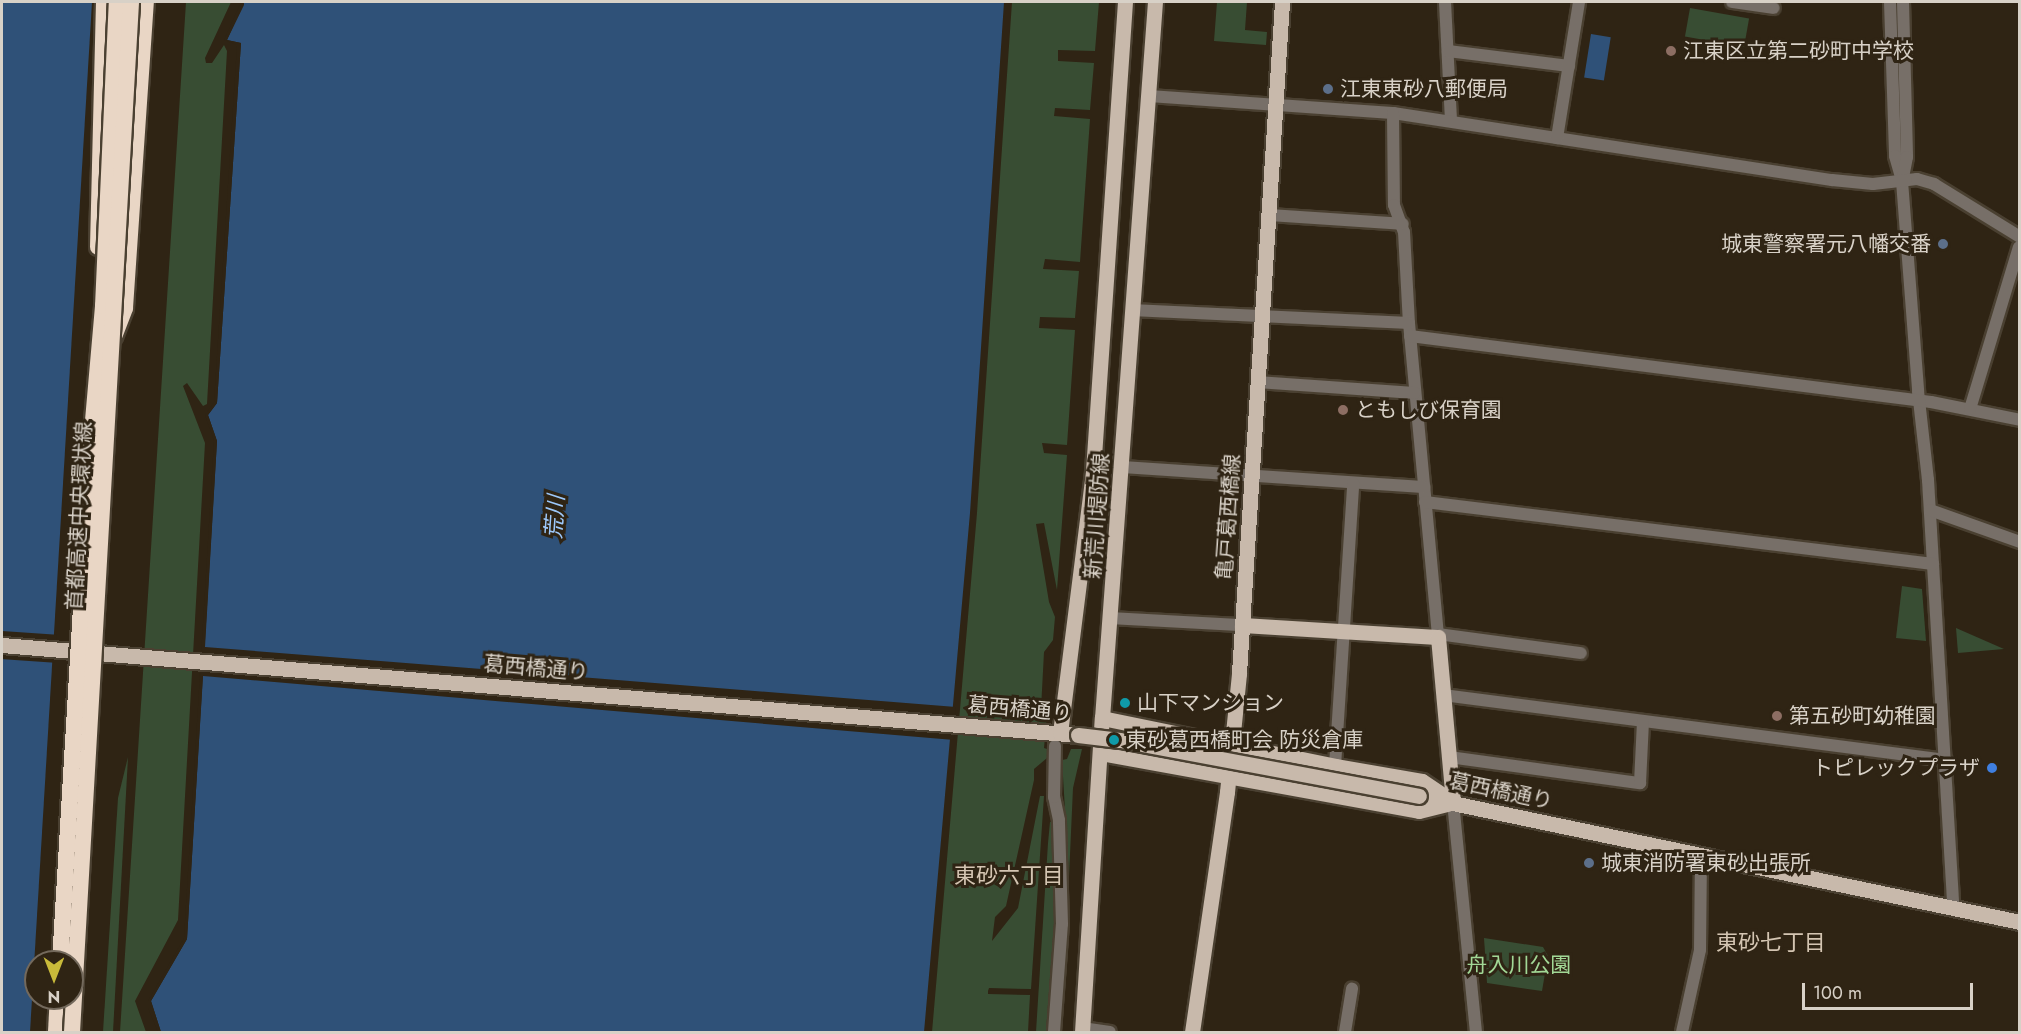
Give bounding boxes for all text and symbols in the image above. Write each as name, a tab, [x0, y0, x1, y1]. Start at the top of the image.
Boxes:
place label: 江東区立第二砂町中学校	[1683, 38, 1914, 64]
marker: 江東区立第二砂町中学校	[1664, 44, 1678, 58]
place label: 江東東砂八郵便局	[1340, 76, 1508, 102]
marker: 江東東砂八郵便局	[1321, 82, 1335, 96]
place label: 城東警察署元八幡交番	[1721, 231, 1931, 257]
marker: 城東警察署元八幡交番	[1936, 237, 1950, 251]
place label: ともしび保育園	[1355, 397, 1502, 423]
marker: ともしび保育園	[1336, 403, 1350, 417]
street label: 首都高速中央環状線	[61, 421, 97, 611]
street label: 新荒川堤防線	[1080, 452, 1114, 580]
street label: 亀戸葛西橋線	[1211, 453, 1245, 581]
water label: 荒川	[540, 494, 570, 540]
street label: 葛西橋通り	[483, 651, 589, 685]
place label: 山下マンション	[1137, 690, 1284, 716]
street label: 葛西橋通り	[967, 692, 1073, 726]
marker: 山下マンション	[1118, 696, 1132, 710]
place label: 第五砂町幼稚園	[1789, 703, 1936, 729]
marker: 第五砂町幼稚園	[1770, 709, 1784, 723]
place label: 東砂葛西橋町会 防災倉庫	[1126, 727, 1363, 753]
marker: 東砂葛西橋町会 防災倉庫	[1107, 733, 1121, 747]
place label: トピレックプラザ	[1812, 755, 1980, 781]
marker: トピレックプラザ	[1985, 761, 1999, 775]
street label: 葛西橋通り	[1447, 768, 1555, 814]
place label: 城東消防署東砂出張所	[1601, 850, 1811, 876]
marker: 城東消防署東砂出張所	[1582, 856, 1596, 870]
district label: 東砂六丁目	[954, 863, 1064, 889]
district label: 東砂七丁目	[1716, 930, 1826, 956]
north arrow	[24, 950, 84, 1010]
park label: 舟入川公園	[1467, 952, 1571, 978]
scale bar	[1805, 971, 1976, 1009]
text: 100 m	[1813, 980, 1862, 1006]
text: N	[48, 985, 60, 1008]

